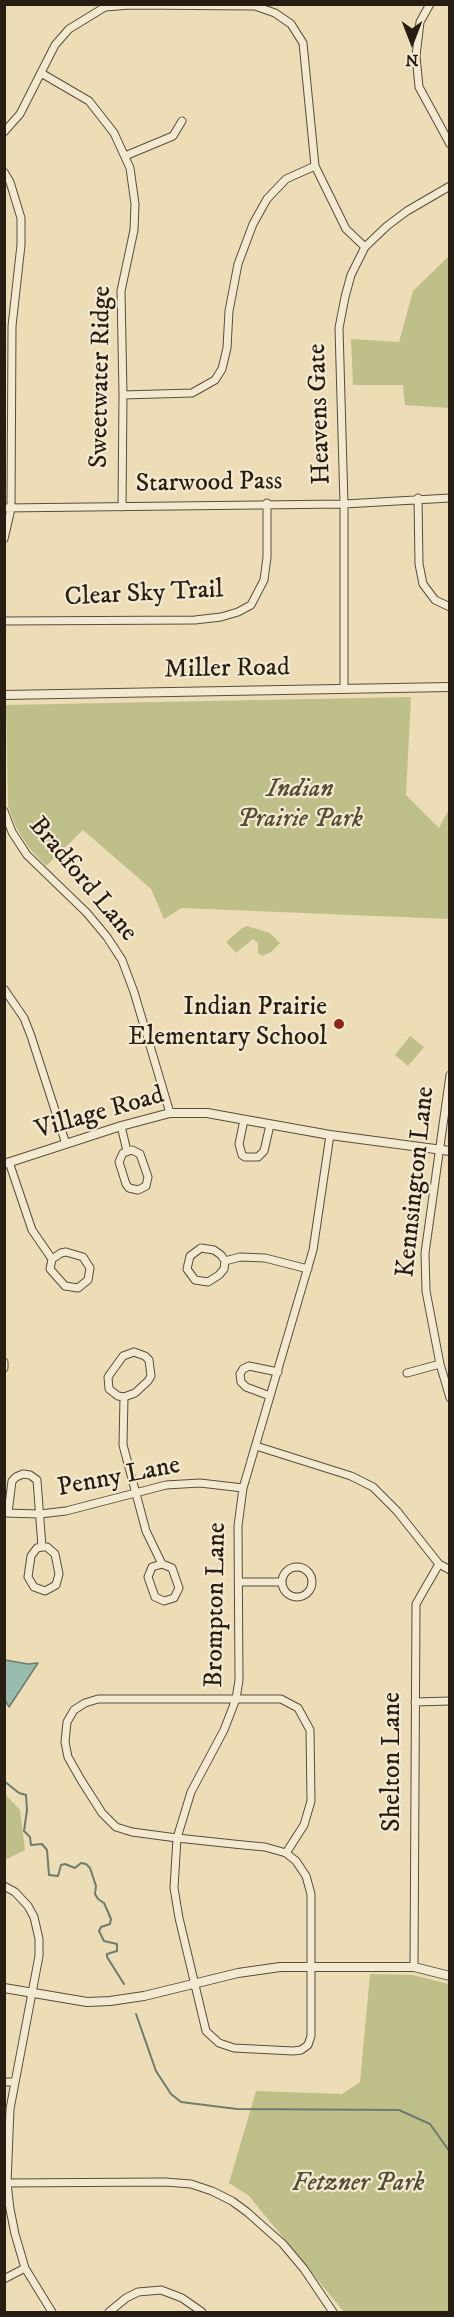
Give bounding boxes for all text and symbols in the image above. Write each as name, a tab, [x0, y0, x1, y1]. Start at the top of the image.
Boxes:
north arrow	[382, 12, 442, 72]
text: N	[405, 50, 419, 70]
street label: Sweetwater Ridge	[85, 286, 119, 468]
street label: Heavens Gate	[303, 343, 339, 485]
street label: Starwood Pass	[135, 467, 283, 501]
street label: Clear Sky Trail	[64, 575, 224, 615]
street label: Miller Road	[164, 653, 290, 687]
park label: Indian Prairie Park	[237, 775, 363, 837]
street label: Bradford Lane	[21, 811, 143, 949]
place label: Indian Prairie Elementary School	[128, 993, 327, 1054]
marker: Indian Prairie Elementary School	[332, 1017, 346, 1031]
street label: Village Road	[32, 1081, 168, 1147]
street label: Kennsington Lane	[391, 1085, 443, 1279]
street label: Penny Lane	[55, 1451, 183, 1505]
street label: Brompton Lane	[200, 1522, 234, 1688]
street label: Shelton Lane	[378, 1692, 410, 1832]
park label: Fetzner Park	[292, 2169, 424, 2201]

